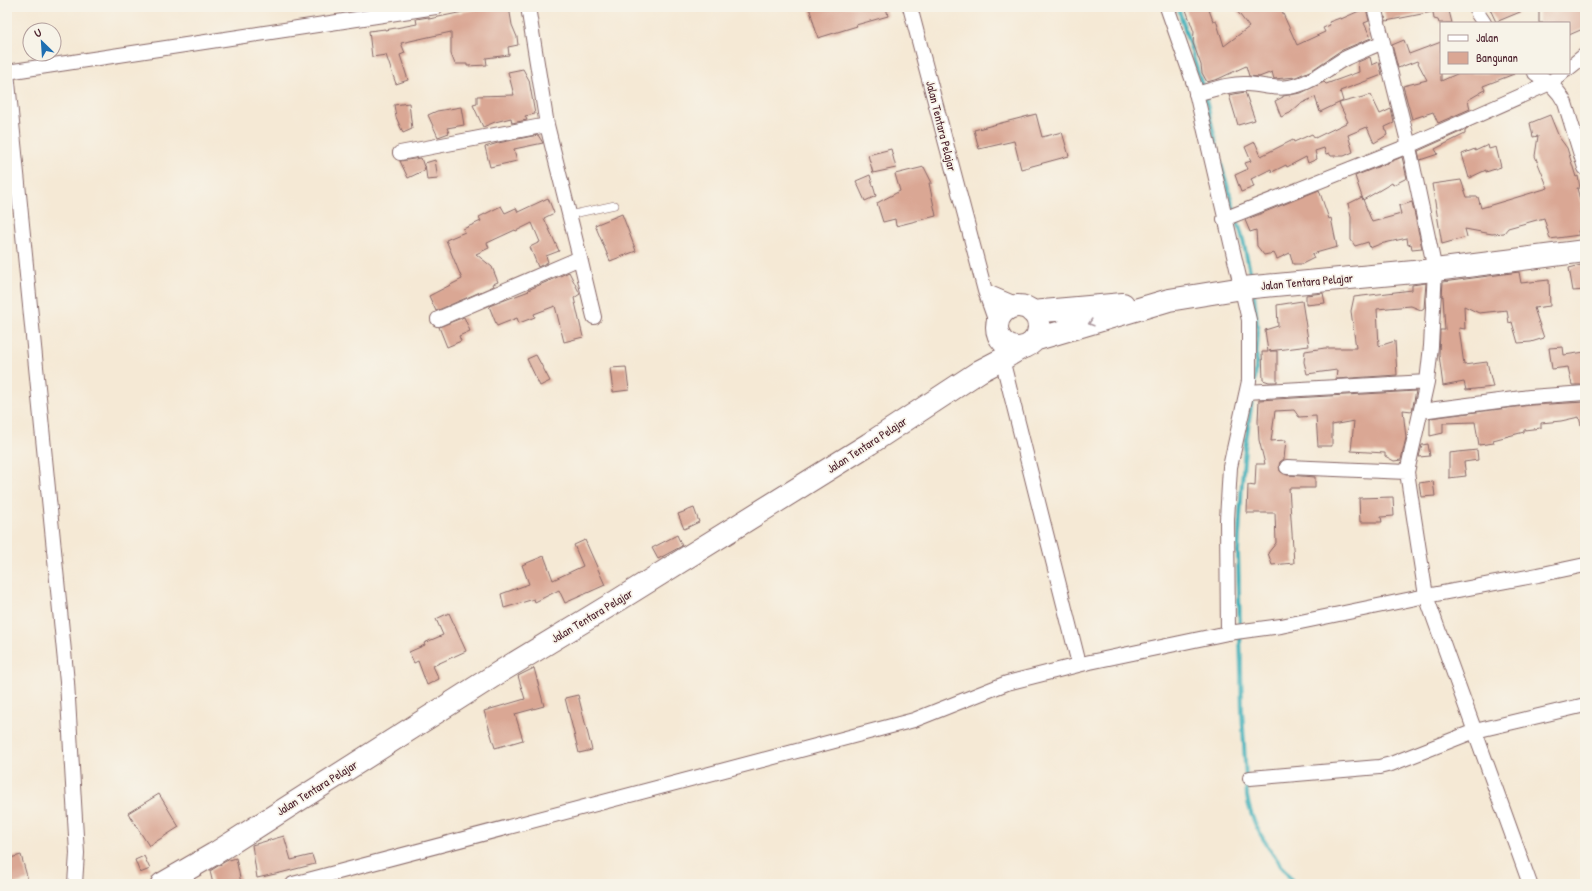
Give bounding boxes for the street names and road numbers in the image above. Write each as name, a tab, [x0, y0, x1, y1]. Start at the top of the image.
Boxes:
street label: Jalan Tentara Pelajar	[922, 79, 961, 173]
street label: Jalan Tentara Pelajar	[1260, 269, 1354, 294]
street label: Jalan Tentara Pelajar	[823, 412, 910, 477]
street label: Jalan Tentara Pelajar	[548, 584, 636, 647]
street label: Jalan Tentara Pelajar	[273, 756, 361, 819]

